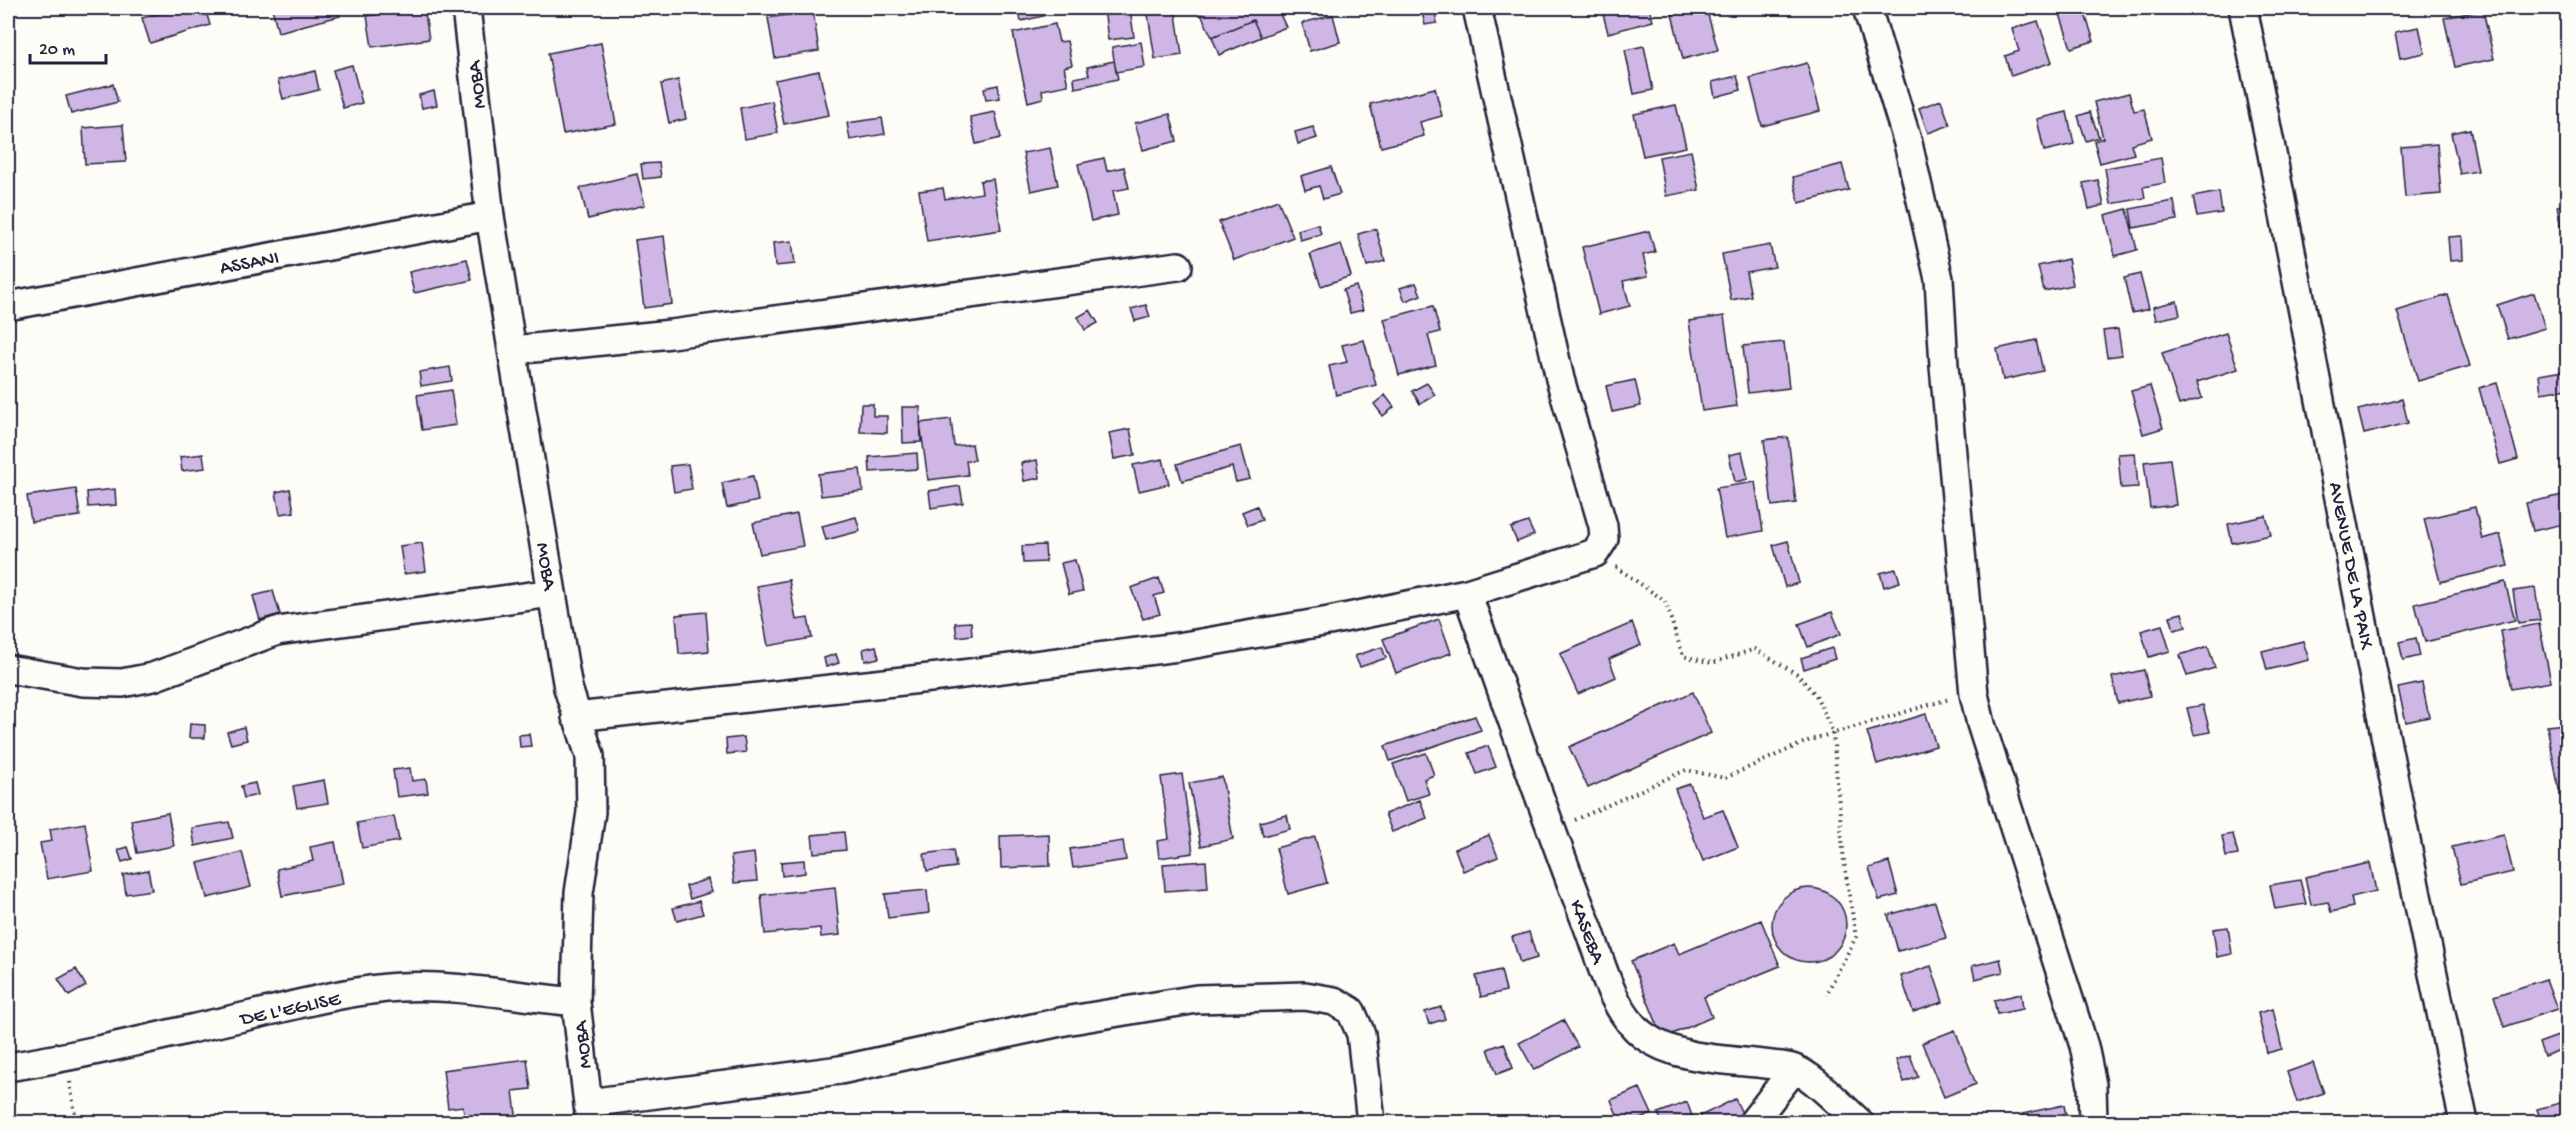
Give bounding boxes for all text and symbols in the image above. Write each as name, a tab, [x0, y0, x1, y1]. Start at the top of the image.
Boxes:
scale bar	[30, 27, 106, 65]
text: 20 m	[39, 40, 75, 61]
street label: MOBA	[464, 58, 493, 110]
street label: ASSANI	[218, 247, 281, 281]
street label: AVENUE DE LA PAIX	[2322, 480, 2377, 652]
street label: MOBA	[529, 541, 560, 593]
street label: KASEBA	[1563, 897, 1609, 969]
street label: DE L'EGLISE	[237, 988, 344, 1033]
street label: MOBA	[570, 1018, 598, 1070]

